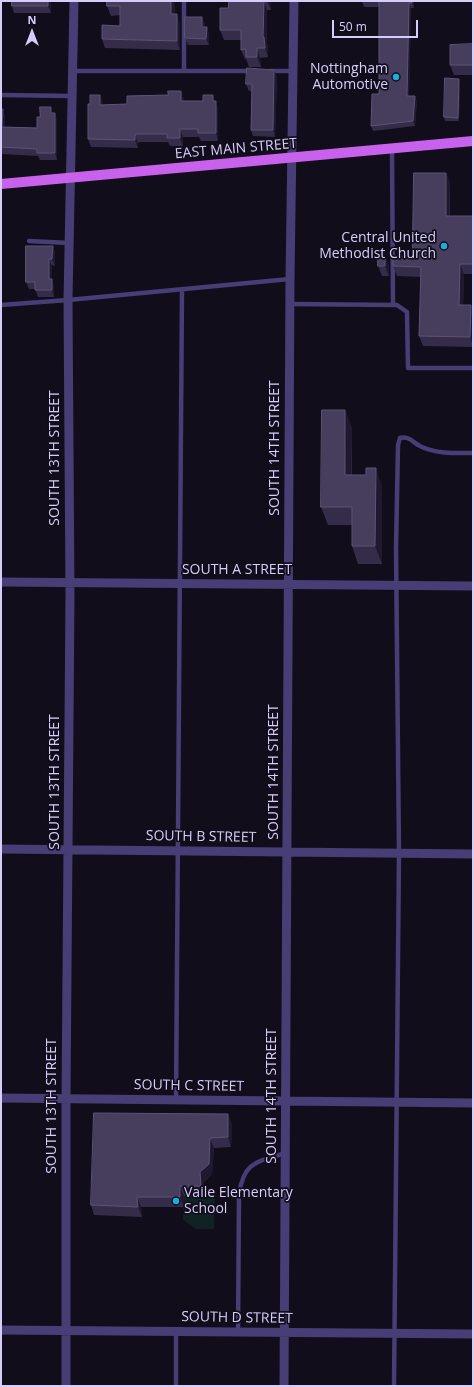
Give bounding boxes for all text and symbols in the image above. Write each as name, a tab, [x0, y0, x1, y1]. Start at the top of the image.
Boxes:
north arrow	[12, 12, 52, 52]
text: N	[28, 12, 36, 27]
scale bar	[334, 12, 420, 38]
text: 50 m	[339, 18, 367, 35]
place label: Nottingham Automotive	[310, 61, 388, 94]
marker: Nottingham Automotive	[391, 72, 401, 82]
street label: EAST MAIN STREET	[174, 135, 298, 163]
place label: Central United Methodist Church	[319, 230, 436, 262]
marker: Central United Methodist Church	[439, 241, 449, 251]
street label: SOUTH 14TH STREET	[267, 380, 283, 516]
street label: SOUTH 13TH STREET	[47, 390, 63, 526]
street label: SOUTH A STREET	[182, 562, 292, 578]
street label: SOUTH 14TH STREET	[266, 704, 282, 840]
street label: SOUTH 13TH STREET	[47, 714, 63, 850]
street label: SOUTH B STREET	[146, 828, 256, 846]
street label: SOUTH 14TH STREET	[264, 1028, 280, 1164]
street label: SOUTH 13TH STREET	[44, 1038, 60, 1174]
street label: SOUTH C STREET	[134, 1077, 244, 1095]
place label: Vaile Elementary School	[184, 1185, 293, 1218]
marker: Vaile Elementary School	[171, 1196, 181, 1206]
street label: SOUTH D STREET	[181, 1309, 293, 1327]

